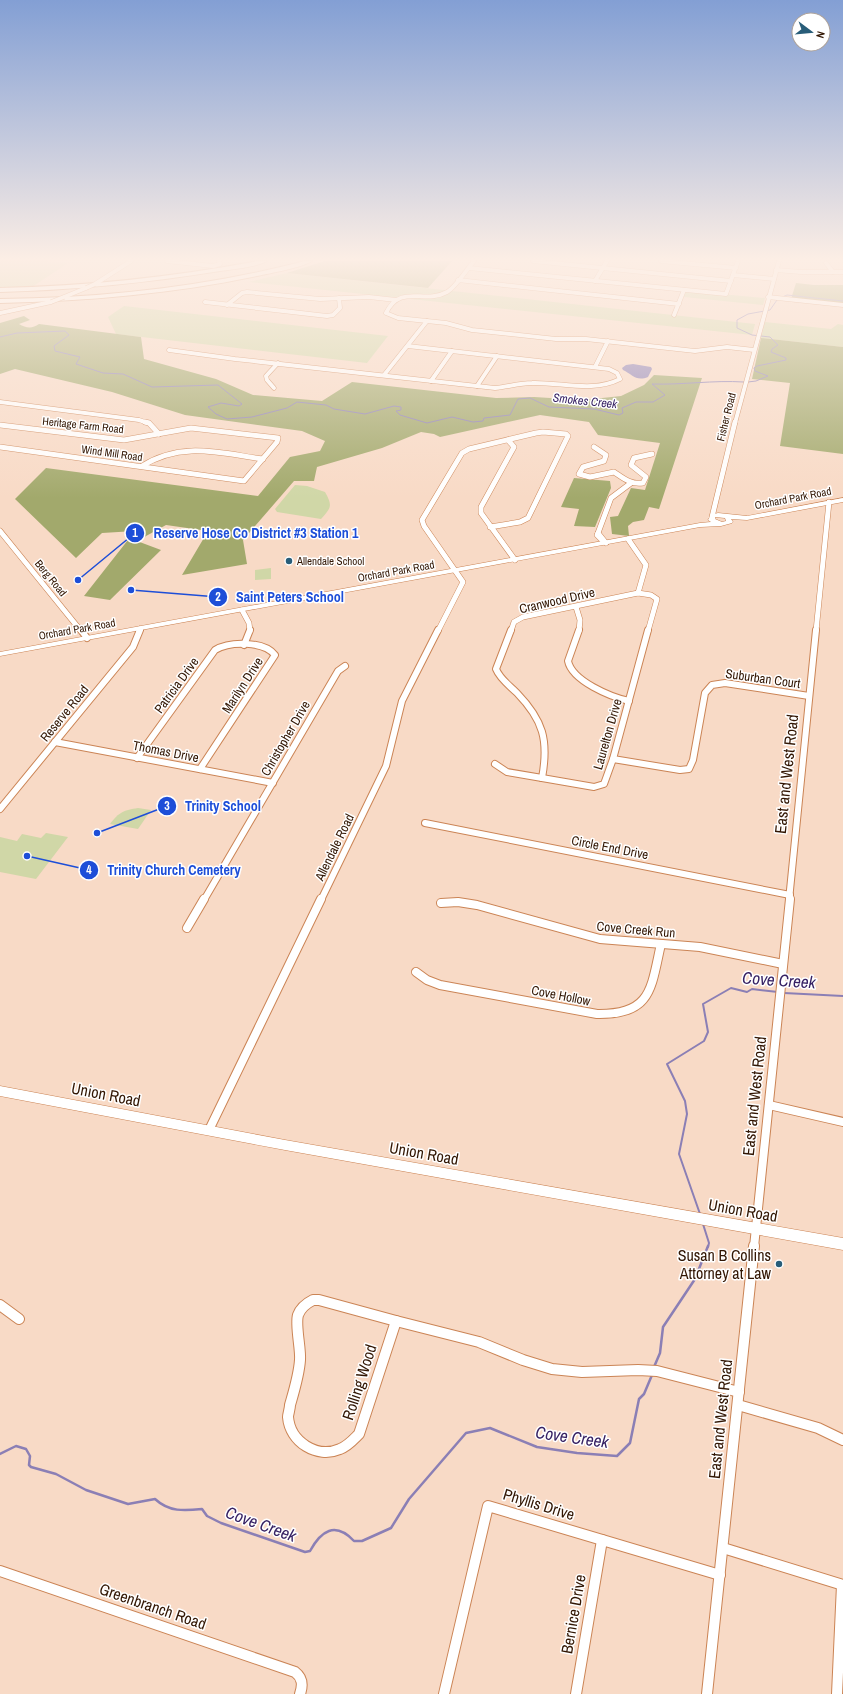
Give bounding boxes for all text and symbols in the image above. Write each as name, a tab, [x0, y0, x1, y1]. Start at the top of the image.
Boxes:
north arrow	[791, 12, 831, 52]
text: N	[813, 30, 828, 40]
water label: Smokes Creek	[552, 390, 619, 412]
street label: Fisher Road	[713, 391, 739, 443]
street label: Heritage Farm Road	[42, 414, 124, 436]
street label: Wind Mill Road	[80, 442, 144, 464]
street label: Orchard Park Road	[754, 484, 832, 512]
callout: Reserve Hose Co District #3 Station 1	[125, 520, 366, 546]
text: Reserve Hose Co District #3 Station 1	[154, 524, 359, 542]
text: 1	[132, 525, 138, 541]
place label: Allendale School	[296, 554, 364, 568]
marker: Allendale School	[284, 556, 294, 566]
street label: Berg Road	[32, 557, 70, 599]
street label: Orchard Park Road	[357, 557, 435, 585]
callout: Saint Peters School	[208, 584, 352, 610]
street label: Cranwood Drive	[518, 584, 597, 617]
text: Saint Peters School	[236, 588, 344, 606]
text: 2	[215, 589, 221, 605]
street label: Orchard Park Road	[38, 615, 116, 643]
street label: Patricia Drive	[150, 654, 202, 717]
street label: Marilyn Drive	[218, 654, 267, 716]
street label: Suburban Court	[724, 665, 801, 692]
street label: Reserve Road	[36, 681, 92, 745]
street label: Laurelton Drive	[589, 697, 626, 772]
street label: Christopher Drive	[257, 698, 314, 779]
street label: East and West Road	[769, 713, 803, 835]
street label: Thomas Drive	[131, 737, 200, 766]
callout: Trinity School	[157, 793, 269, 819]
text: Trinity School	[185, 797, 261, 815]
text: 3	[164, 798, 170, 814]
street label: Allendale Road	[311, 811, 358, 884]
street label: Circle End Drive	[570, 832, 650, 863]
callout: Trinity Church Cemetery	[79, 857, 249, 883]
text: Trinity Church Cemetery	[107, 861, 241, 879]
text: 4	[86, 862, 92, 878]
street label: Cove Creek Run	[596, 918, 676, 941]
water label: Cove Creek	[742, 965, 818, 994]
street label: Cove Hollow	[530, 981, 592, 1010]
street label: East and West Road	[737, 1035, 771, 1157]
street label: Union Road	[70, 1077, 142, 1111]
street label: Union Road	[388, 1136, 460, 1170]
street label: Union Road	[707, 1193, 779, 1227]
place label: Susan B Collins Attorney at Law	[678, 1244, 772, 1284]
marker: Susan B Collins Attorney at Law	[774, 1259, 784, 1269]
street label: Rolling Wood	[336, 1341, 382, 1423]
street label: East and West Road	[703, 1358, 737, 1480]
water label: Cove Creek	[534, 1420, 611, 1453]
street label: Phyllis Drive	[501, 1483, 577, 1525]
water label: Cove Creek	[223, 1500, 301, 1547]
street label: Bernice Drive	[555, 1573, 591, 1655]
street label: Greenbranch Road	[97, 1577, 209, 1635]

